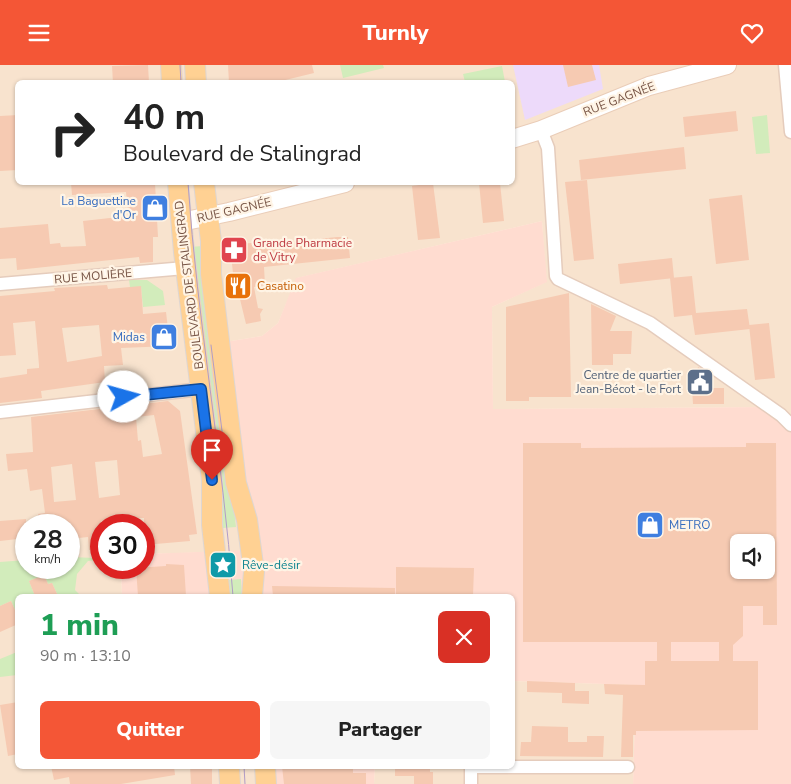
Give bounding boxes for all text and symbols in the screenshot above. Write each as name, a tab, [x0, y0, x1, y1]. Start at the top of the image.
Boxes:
text: Turnly	[362, 18, 429, 48]
icon: menu	[25, 19, 53, 47]
icon: heart	[738, 19, 766, 47]
street label: RUE GAGNÉE	[581, 78, 657, 120]
text: 40 m	[123, 94, 205, 141]
icon: right	[40, 100, 105, 165]
text: Boulevard de Stalingrad	[123, 139, 362, 169]
place label: La Baguettine d'Or	[61, 193, 137, 223]
shop icon: La Baguettine d'Or	[140, 193, 170, 223]
street label: RUE GAGNÉE	[195, 194, 273, 226]
street label: BOULEVARD DE STALINGRAD	[171, 200, 207, 370]
pharmacy icon: Grande Pharmacie de Vitry	[219, 235, 249, 265]
place label: Grande Pharmacie de Vitry	[253, 235, 352, 265]
street label: RUE MOLIÈRE	[53, 265, 133, 287]
restaurant icon: Casatino	[223, 271, 253, 301]
place label: Casatino	[257, 278, 304, 294]
shop icon: Midas	[149, 322, 179, 352]
place label: Midas	[113, 329, 145, 345]
place label: Centre de quartier Jean-Bécot - le Fort	[575, 367, 682, 397]
public building icon: Centre de quartier Jean-Bécot - le Fort	[685, 367, 715, 397]
position arrow	[97, 370, 149, 422]
pin	[191, 429, 233, 480]
icon: arrive	[198, 436, 226, 464]
shop icon: METRO	[635, 510, 665, 540]
speed limit sign: 30	[90, 514, 155, 579]
place label: METRO	[669, 517, 711, 533]
text: 28	[32, 523, 63, 557]
map controls	[730, 534, 775, 579]
button: sound	[730, 534, 775, 579]
place icon: Rêve-désir	[208, 550, 238, 580]
text: km/h	[34, 551, 61, 567]
place label: Rêve-désir	[242, 557, 301, 573]
text: 1 min	[40, 605, 119, 646]
button: close	[438, 611, 490, 663]
text: 90 m · 13:10	[40, 645, 131, 667]
button: Quitter	[40, 701, 260, 759]
button: Partager	[270, 701, 490, 759]

